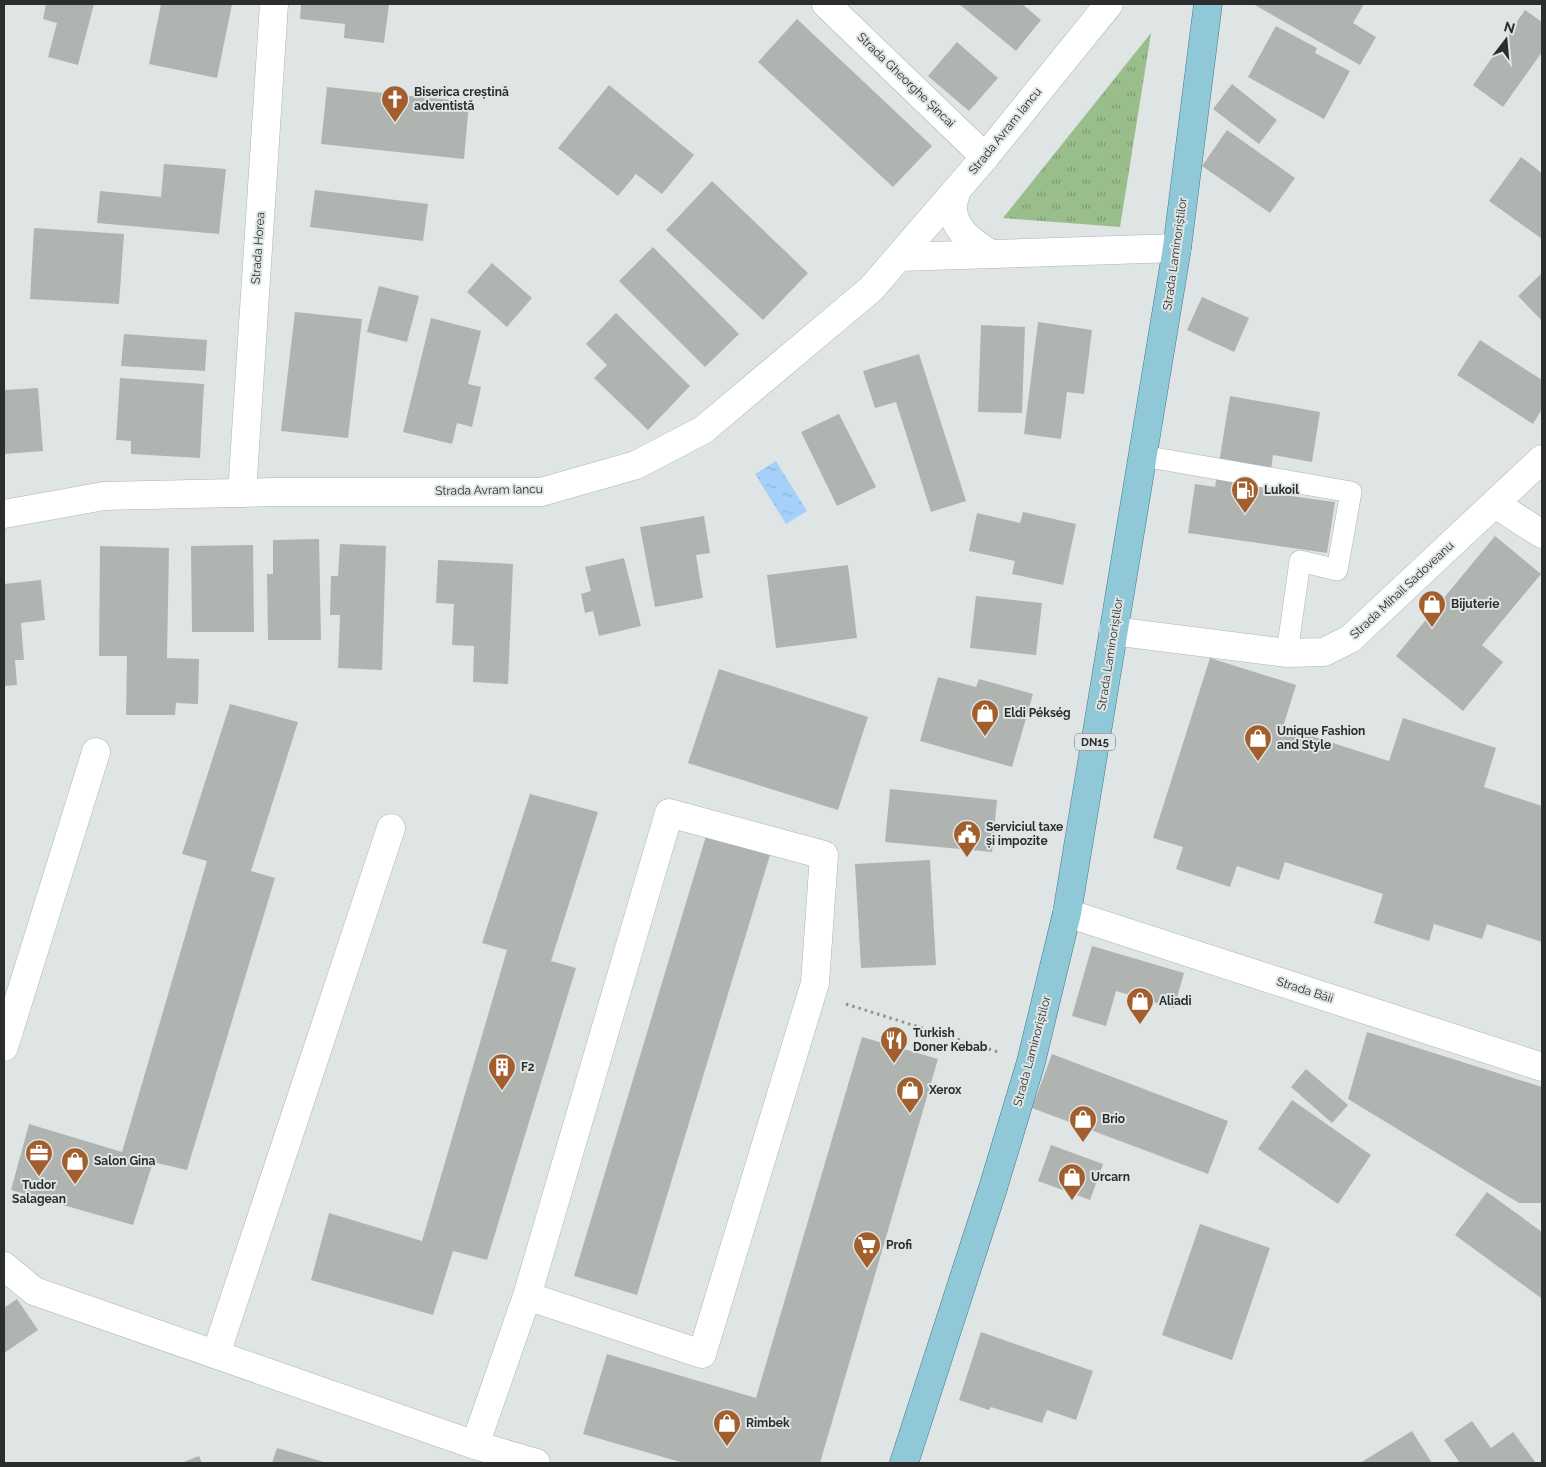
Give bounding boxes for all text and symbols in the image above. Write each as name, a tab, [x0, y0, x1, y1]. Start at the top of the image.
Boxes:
north arrow	[1481, 15, 1531, 65]
text: N	[1502, 18, 1517, 37]
street label: Strada Gheorghe Șincai	[854, 30, 958, 130]
church icon: Biserica creștină adventistă	[380, 84, 410, 123]
place label: Biserica creștină adventistă	[414, 85, 509, 113]
street label: Strada Avram Iancu	[966, 85, 1044, 177]
street label: Strada Laminoriștilor	[1160, 196, 1190, 312]
street label: Strada Horea	[248, 211, 268, 285]
fuel station icon: Lukoil	[1230, 475, 1260, 514]
street label: Strada Avram Iancu	[435, 482, 543, 498]
place label: Lukoil	[1264, 483, 1299, 497]
street label: Strada Mihail Sadoveanu	[1347, 538, 1457, 642]
shop icon: Bijuterie	[1417, 589, 1447, 628]
street label: Strada Laminoriștilor	[1094, 596, 1126, 711]
place label: Bijuterie	[1451, 597, 1499, 611]
shop icon: Eldi Pékség	[970, 698, 1000, 737]
place label: Eldi Pékség	[1004, 706, 1071, 720]
shop icon: Unique Fashion and Style	[1243, 723, 1273, 762]
place label: Unique Fashion and Style	[1277, 724, 1365, 752]
road number: DN15	[1075, 734, 1115, 750]
public building icon: Serviciul taxe și impozite	[952, 819, 982, 858]
place label: Serviciul taxe și impozite	[986, 820, 1063, 848]
street label: Strada Băii	[1275, 974, 1335, 1006]
shop icon: Aliadi	[1125, 986, 1155, 1025]
street label: Strada Laminoriștilor	[1010, 993, 1054, 1108]
place label: Aliadi	[1159, 994, 1192, 1008]
restaurant icon: Turkish Doner Kebab	[879, 1025, 909, 1064]
place label: Turkish Doner Kebab	[913, 1026, 988, 1054]
building icon: F2	[487, 1052, 517, 1091]
place label: F2	[521, 1060, 535, 1074]
shop icon: Xerox	[895, 1075, 925, 1114]
place label: Xerox	[928, 1083, 962, 1097]
shop icon: Brio	[1068, 1104, 1098, 1143]
place label: Brio	[1102, 1112, 1125, 1126]
office icon: Tudor Salagean	[24, 1138, 54, 1177]
shop icon: Salon Gina	[60, 1146, 90, 1185]
place label: Salon Gina	[94, 1154, 155, 1168]
shop icon: Urcarn	[1057, 1162, 1087, 1201]
place label: Urcarn	[1091, 1170, 1130, 1184]
place label: Tudor Salagean	[12, 1178, 66, 1206]
supermarket icon: Profi	[852, 1230, 882, 1269]
place label: Profi	[886, 1238, 912, 1252]
shop icon: Rimbek	[712, 1408, 742, 1447]
place label: Rimbek	[746, 1416, 790, 1430]

